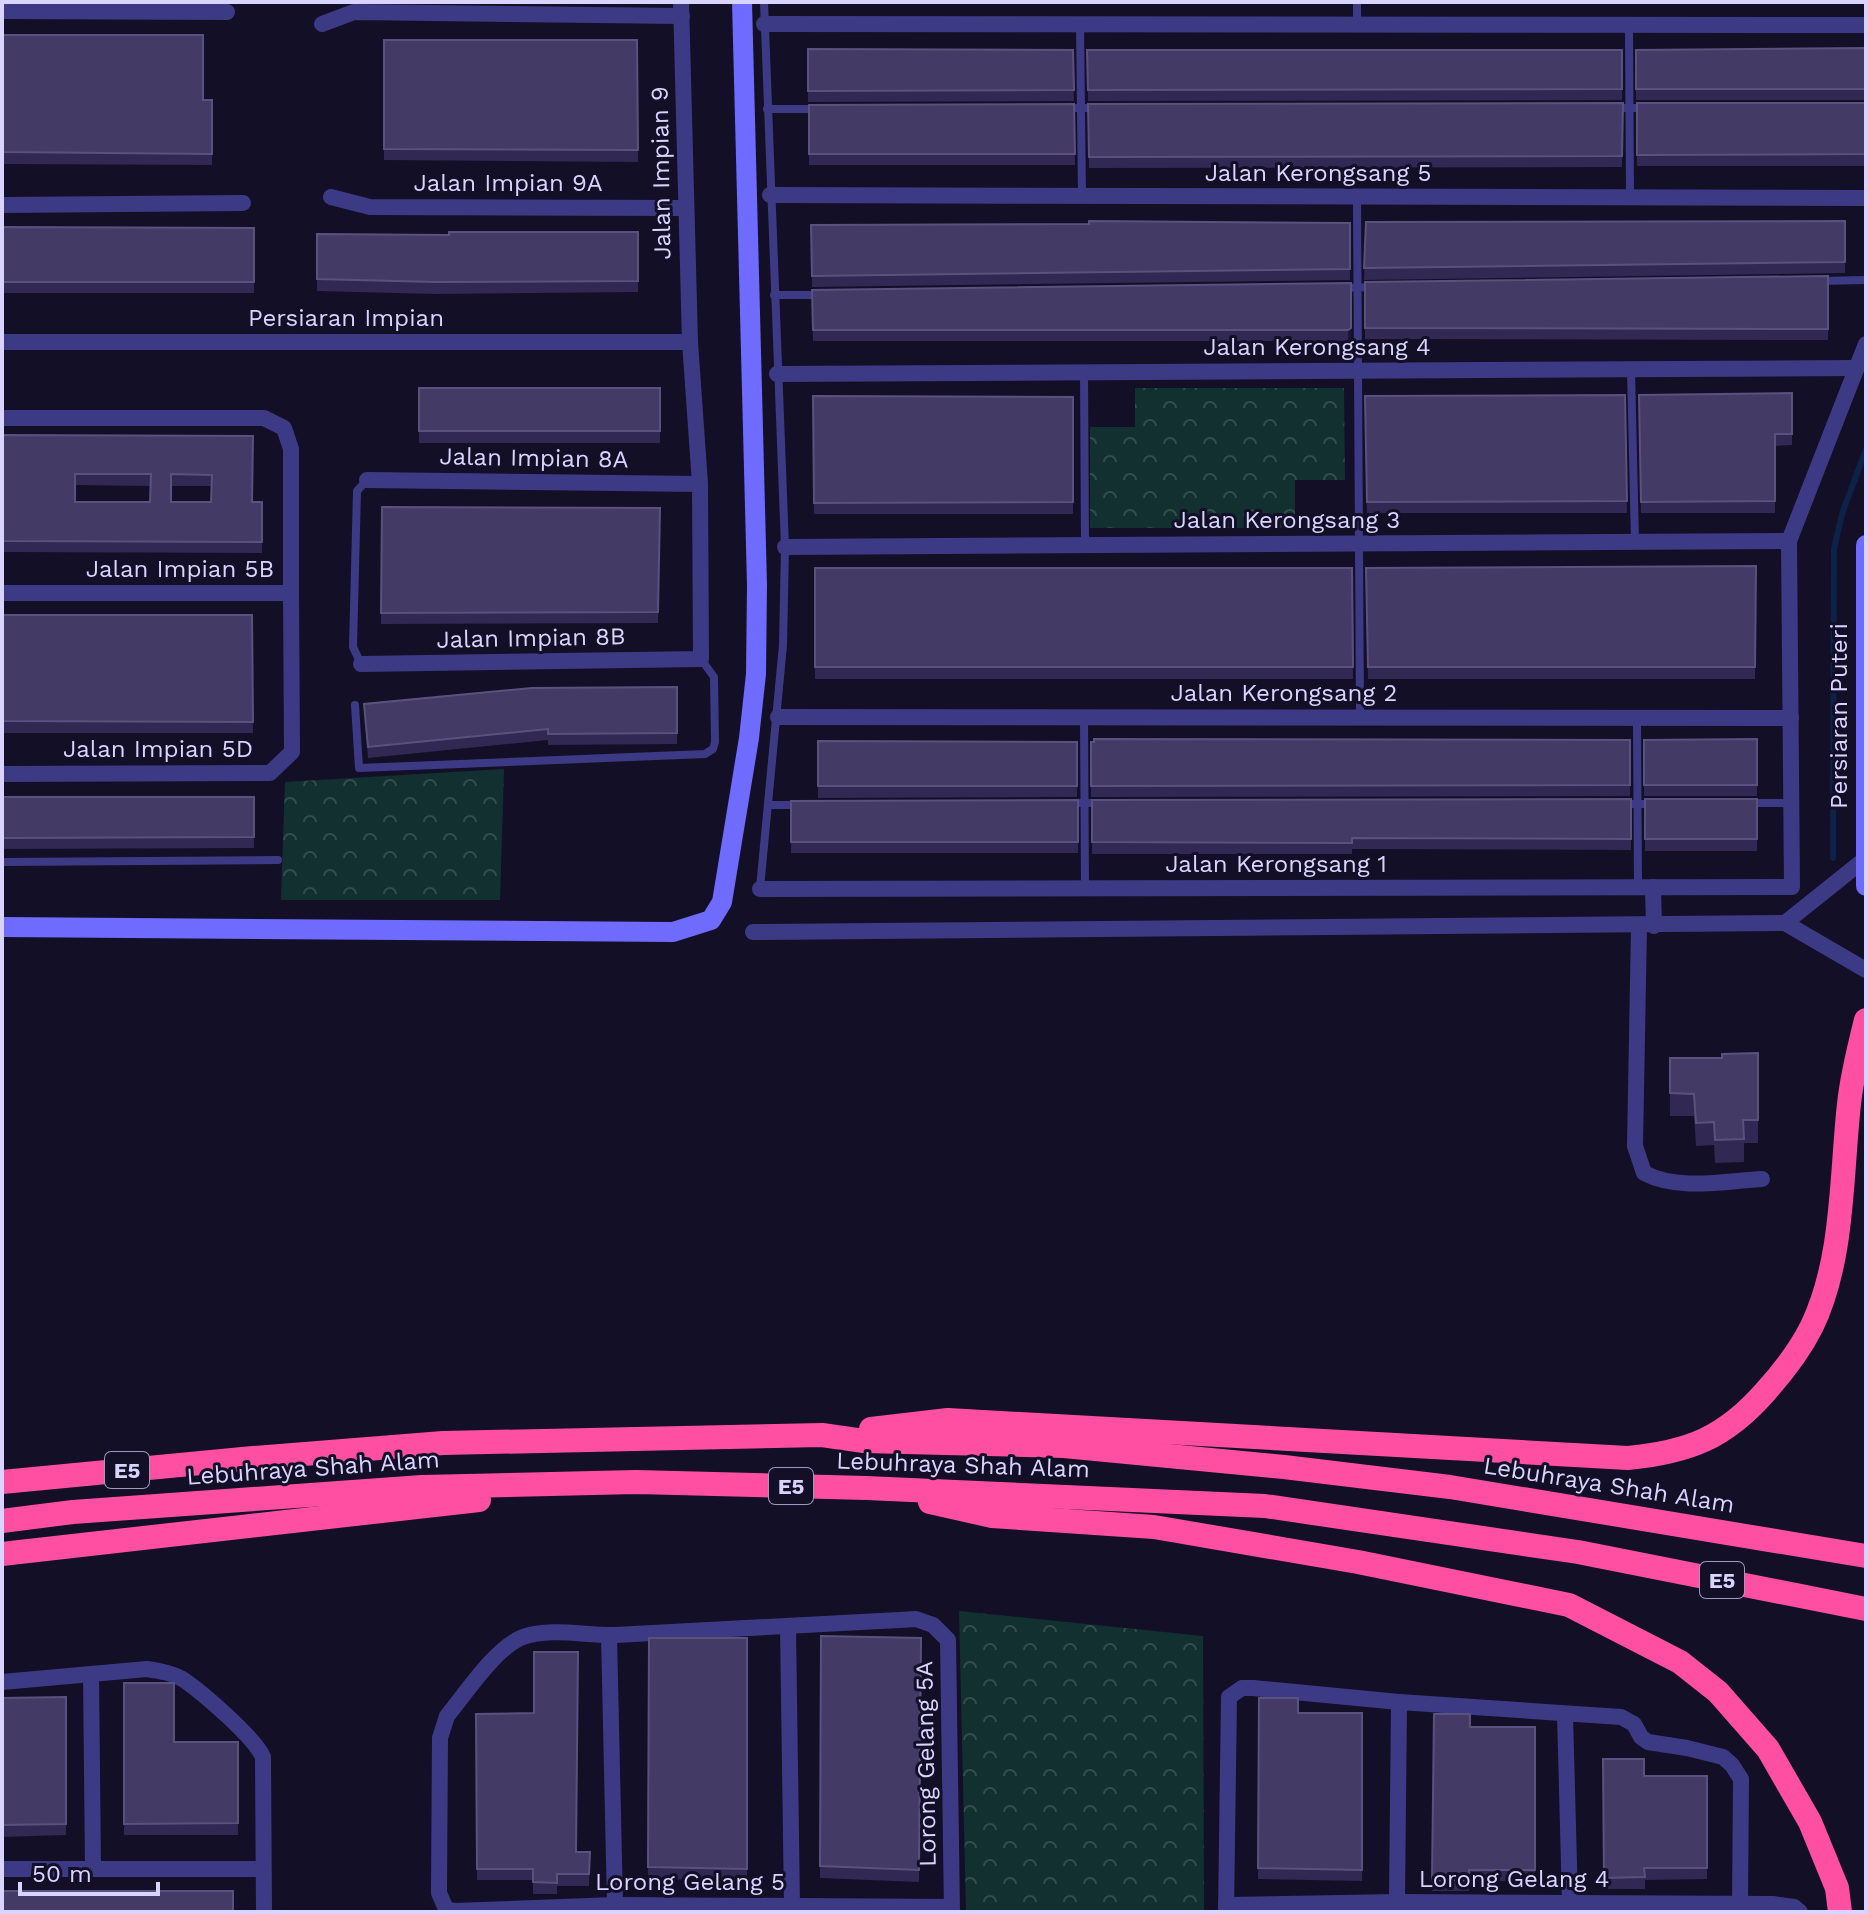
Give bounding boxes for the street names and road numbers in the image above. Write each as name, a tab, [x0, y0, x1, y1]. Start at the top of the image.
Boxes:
street label: Jalan Impian 9	[645, 86, 677, 260]
street label: Jalan Kerongsang 5	[1205, 159, 1431, 187]
street label: Jalan Impian 9A	[413, 169, 603, 197]
street label: Persiaran Impian	[248, 304, 444, 332]
street label: Jalan Kerongsang 4	[1203, 333, 1431, 361]
street label: Jalan Impian 8A	[439, 442, 629, 474]
street label: Jalan Kerongsang 3	[1174, 506, 1400, 534]
street label: Jalan Impian 5B	[86, 555, 274, 583]
street label: Jalan Impian 8B	[436, 622, 626, 654]
street label: Persiaran Puteri	[1825, 623, 1853, 809]
street label: Jalan Kerongsang 2	[1171, 679, 1397, 707]
street label: Jalan Impian 5D	[63, 735, 253, 763]
street label: Jalan Kerongsang 1	[1165, 850, 1387, 878]
street label: Lebuhraya Shah Alam	[185, 1445, 441, 1491]
street label: Lebuhraya Shah Alam	[836, 1447, 1090, 1483]
street label: Lebuhraya Shah Alam	[1482, 1451, 1736, 1519]
road number: E5	[105, 1452, 149, 1488]
road number: E5	[769, 1468, 813, 1504]
road number: E5	[1700, 1562, 1744, 1598]
street label: Lorong Gelang 5A	[910, 1661, 942, 1867]
street label: Lorong Gelang 4	[1419, 1865, 1609, 1893]
street label: Lorong Gelang 5	[595, 1868, 785, 1896]

